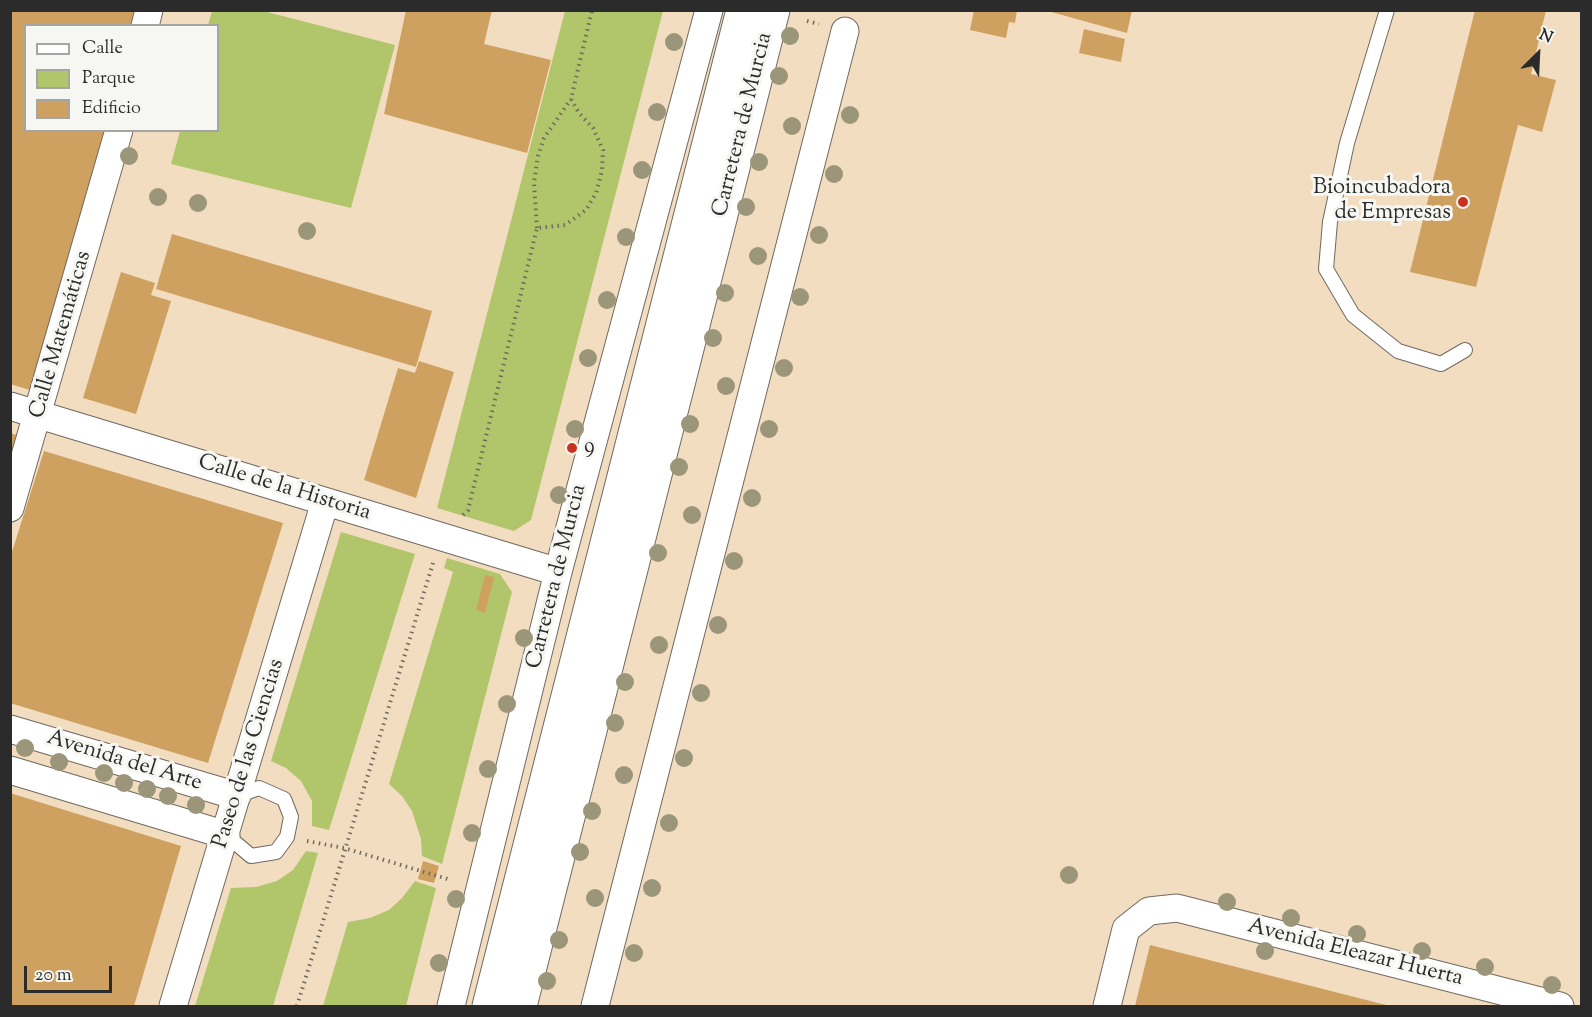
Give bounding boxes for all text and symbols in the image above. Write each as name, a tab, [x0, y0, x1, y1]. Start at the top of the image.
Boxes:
legend	[24, 24, 219, 132]
north arrow	[1508, 24, 1568, 84]
text: N	[1535, 24, 1556, 50]
street label: Carretera de Murcia	[708, 30, 780, 220]
text: Calle	[82, 36, 123, 62]
text: Parque	[82, 66, 135, 92]
text: Edificio	[82, 96, 141, 122]
place label: Bioincubadora de Empresas	[1313, 176, 1451, 228]
marker: Bioincubadora de Empresas	[1456, 195, 1470, 209]
street label: Calle Matemáticas	[25, 248, 99, 422]
place label: 9	[584, 435, 595, 461]
marker: 9	[565, 441, 579, 455]
street label: Calle de la Historia	[194, 450, 374, 528]
street label: Carretera de Murcia	[522, 482, 594, 672]
street label: Paseo de las Ciencias	[209, 656, 291, 852]
street label: Avenida del Arte	[43, 726, 205, 798]
street label: Avenida Eleazar Huerta	[1245, 914, 1465, 994]
scale bar	[27, 954, 116, 992]
text: 20 m	[35, 963, 72, 989]

